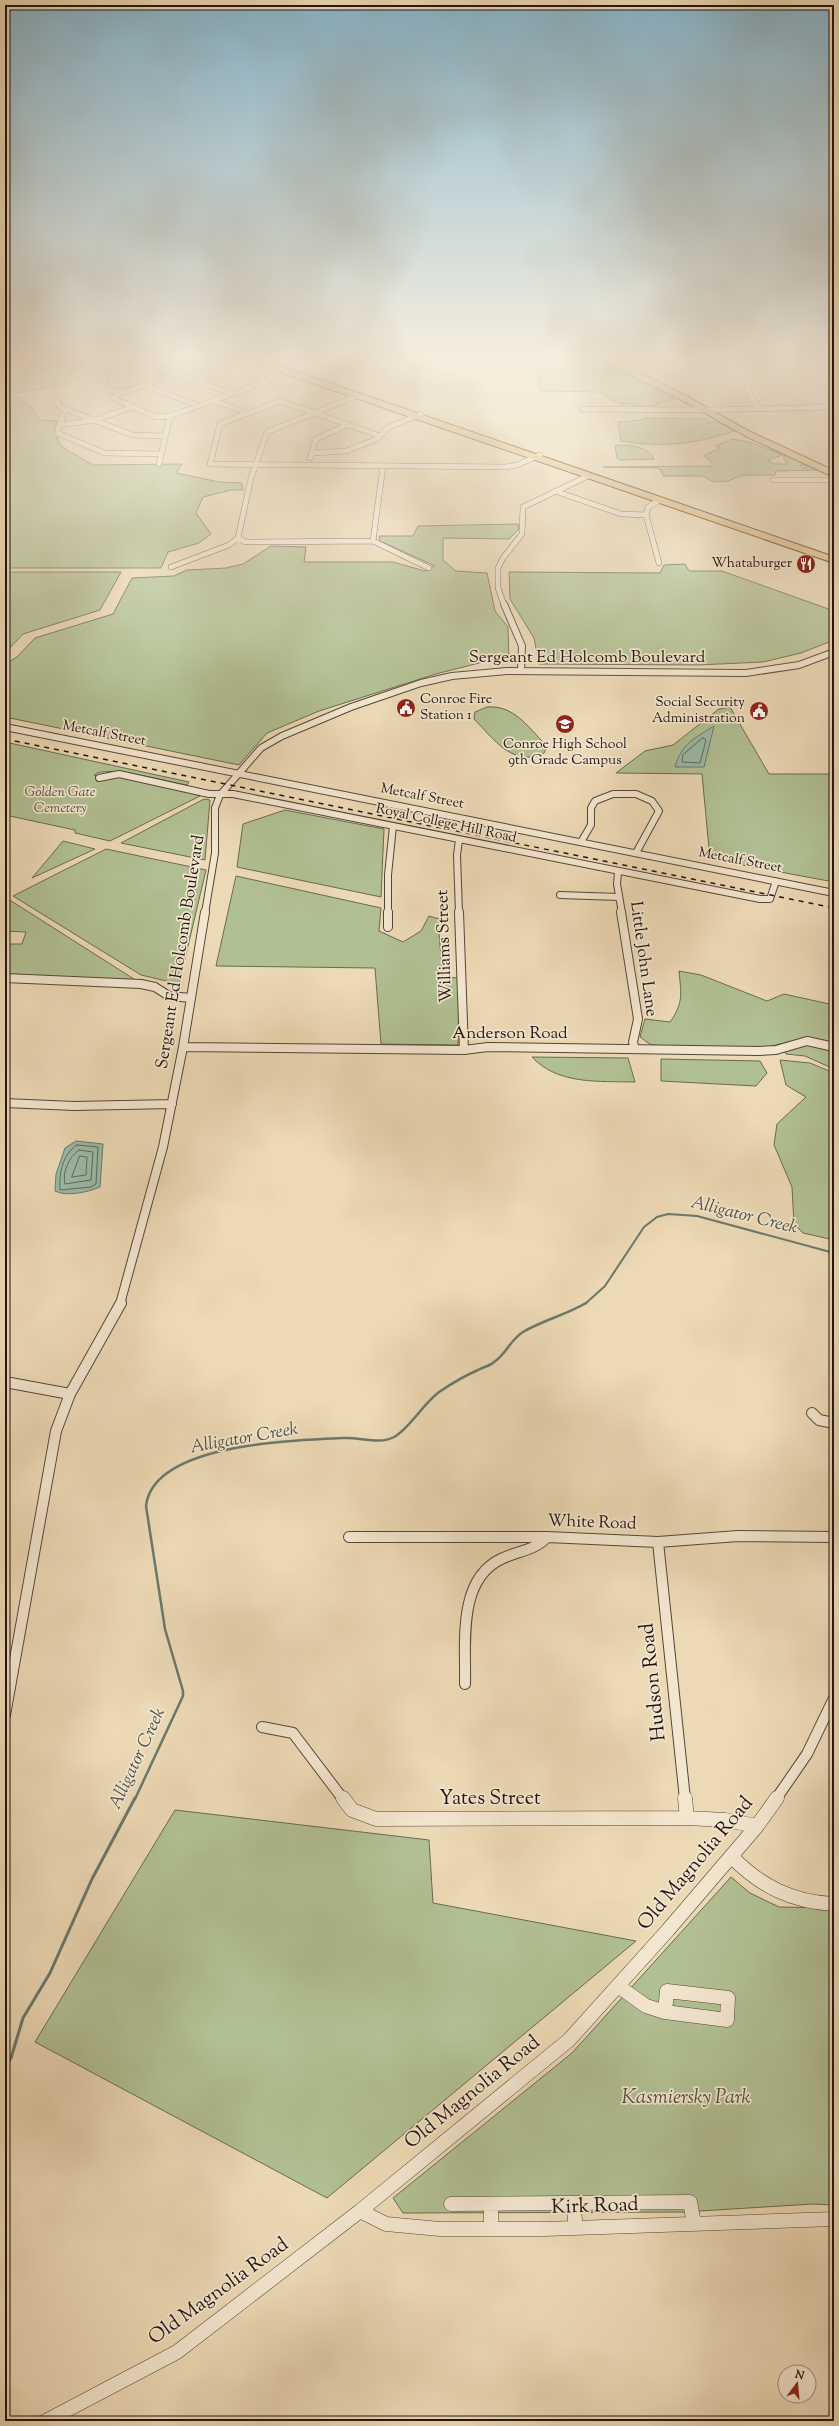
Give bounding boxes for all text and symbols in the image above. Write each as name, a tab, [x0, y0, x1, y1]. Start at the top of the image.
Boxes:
restaurant icon: Whataburger	[795, 553, 817, 575]
place label: Whataburger	[711, 554, 793, 574]
street label: Sergeant Ed Holcomb Boulevard	[469, 646, 706, 670]
place label: Conroe Fire Station 1	[420, 690, 492, 726]
place label: Social Security Administration	[652, 693, 745, 729]
public building icon: Conroe Fire Station 1	[395, 697, 417, 719]
public building icon: Social Security Administration	[748, 700, 770, 722]
school or university icon: Conroe High School 9th Grade Campus	[554, 713, 576, 735]
street label: Metcalf Street	[61, 716, 148, 752]
place label: Conroe High School 9th Grade Campus	[503, 735, 627, 771]
street label: Metcalf Street	[379, 779, 466, 815]
park label: Golden Gate Cemetery	[25, 783, 96, 819]
street label: Royal College Hill Road	[374, 799, 518, 849]
street label: Sergeant Ed Holcomb Boulevard	[151, 833, 211, 1071]
street label: Metcalf Street	[697, 843, 784, 879]
street label: Williams Street	[431, 889, 459, 1003]
street label: Little John Lane	[623, 900, 663, 1018]
street label: Anderson Road	[452, 1022, 568, 1046]
water label: Alligator Creek	[688, 1190, 800, 1242]
water label: Alligator Creek	[188, 1417, 300, 1461]
street label: White Road	[547, 1509, 637, 1537]
street label: Hudson Road	[633, 1622, 675, 1742]
water label: Alligator Creek	[103, 1704, 173, 1814]
street label: Yates Street	[439, 1785, 541, 1814]
street label: Old Magnolia Road	[631, 1791, 761, 1937]
street label: Old Magnolia Road	[399, 2029, 547, 2157]
park label: Kasmiersky Park	[621, 2084, 751, 2113]
street label: Kirk Road	[551, 2191, 639, 2223]
street label: Old Magnolia Road	[143, 2231, 295, 2353]
north arrow	[777, 2364, 817, 2404]
text: N	[792, 2366, 806, 2384]

